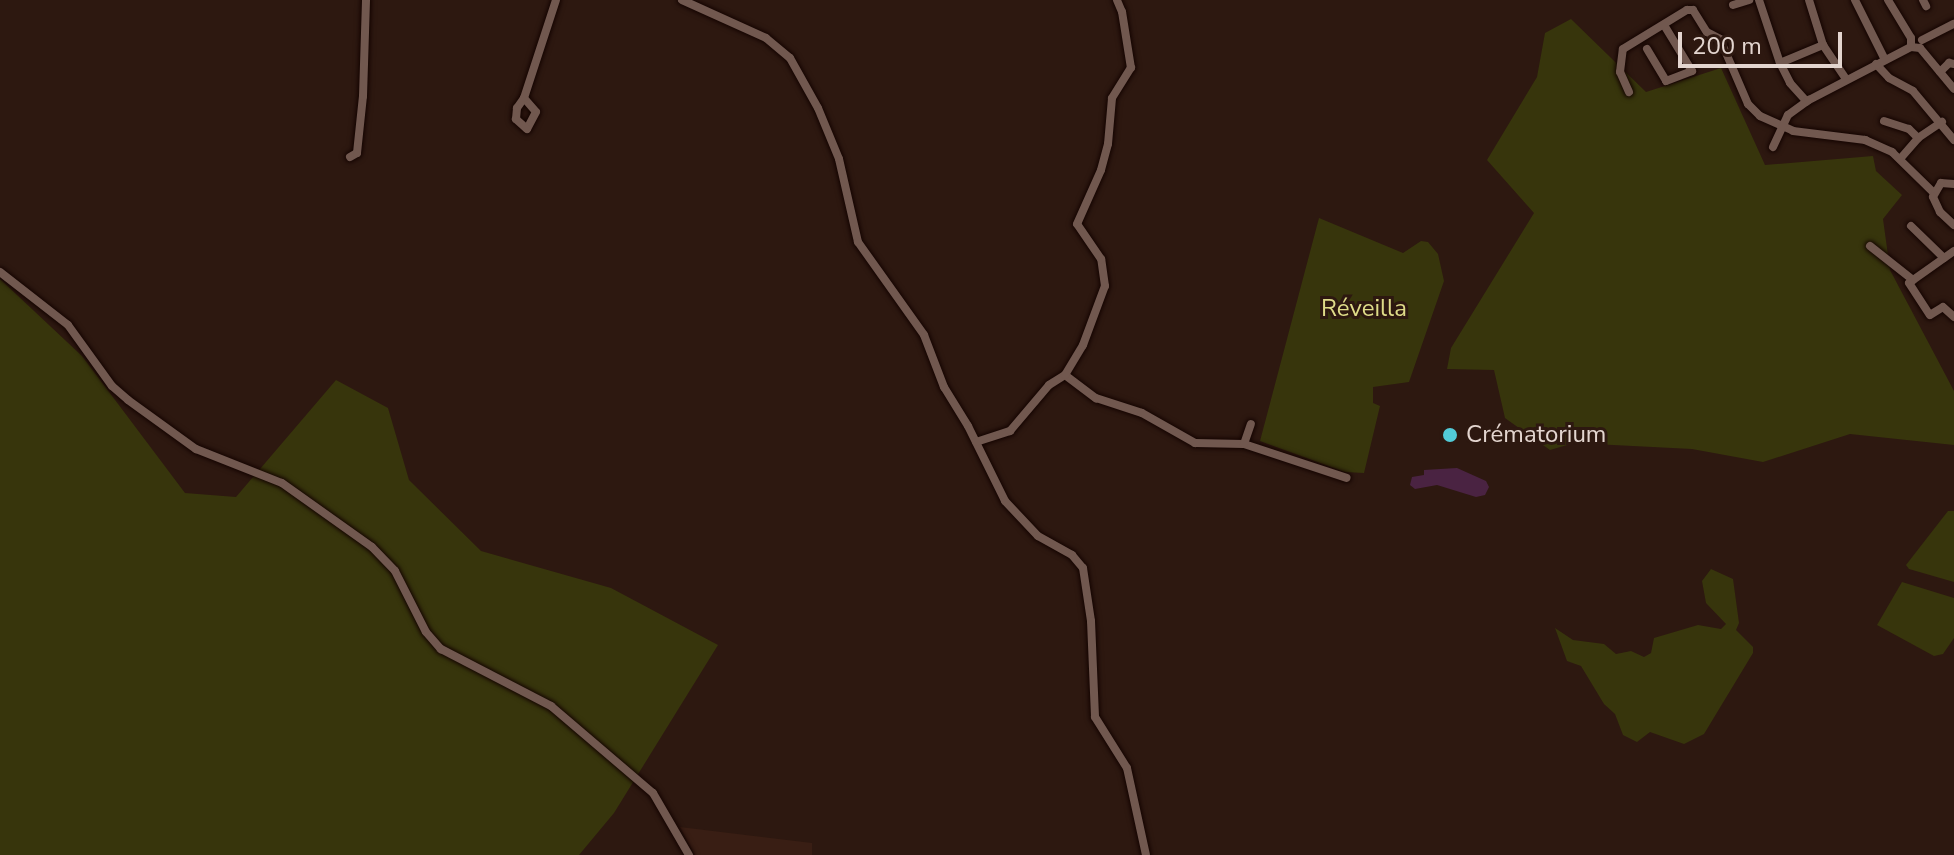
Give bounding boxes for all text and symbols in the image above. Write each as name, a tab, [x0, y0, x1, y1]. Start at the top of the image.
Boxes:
scale bar	[1682, 16, 1846, 66]
text: 200 m	[1692, 30, 1762, 62]
park label: Réveilla	[1321, 295, 1407, 323]
place label: Crématorium	[1466, 421, 1606, 449]
marker: Crématorium	[1441, 426, 1459, 444]

